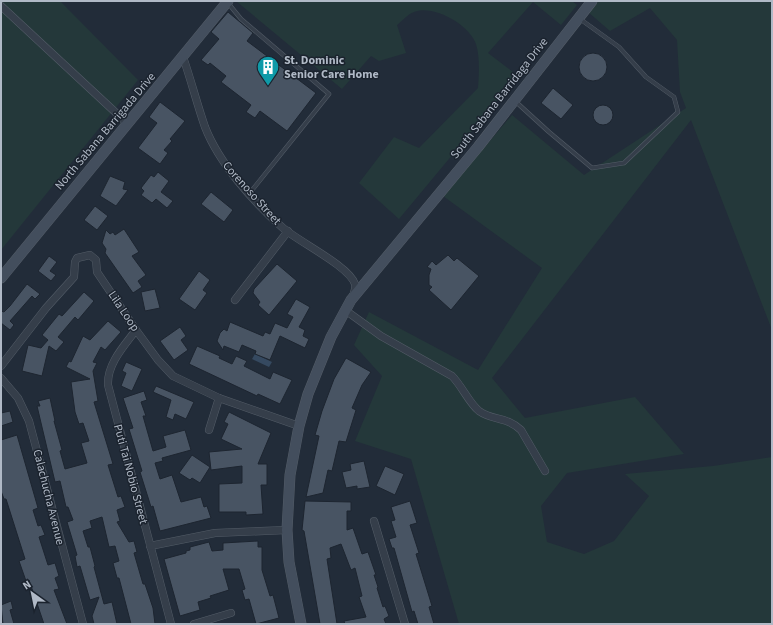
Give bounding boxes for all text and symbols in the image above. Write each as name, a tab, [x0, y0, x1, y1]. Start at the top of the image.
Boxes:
street label: South Sabana Barridaga Drive	[447, 34, 552, 163]
place label: St. Dominic Senior Care Home	[284, 52, 379, 83]
building icon: St. Dominic Senior Care Home	[255, 54, 281, 87]
street label: North Sabana Barrigada Drive	[51, 69, 160, 194]
street label: Corenoso Street	[218, 158, 285, 229]
street label: Lila Loop	[104, 288, 144, 335]
street label: Puti Tai Nobio Street	[109, 422, 152, 526]
street label: Calachucha Avenue	[28, 448, 69, 547]
north arrow	[12, 573, 52, 613]
text: N	[20, 577, 34, 593]

